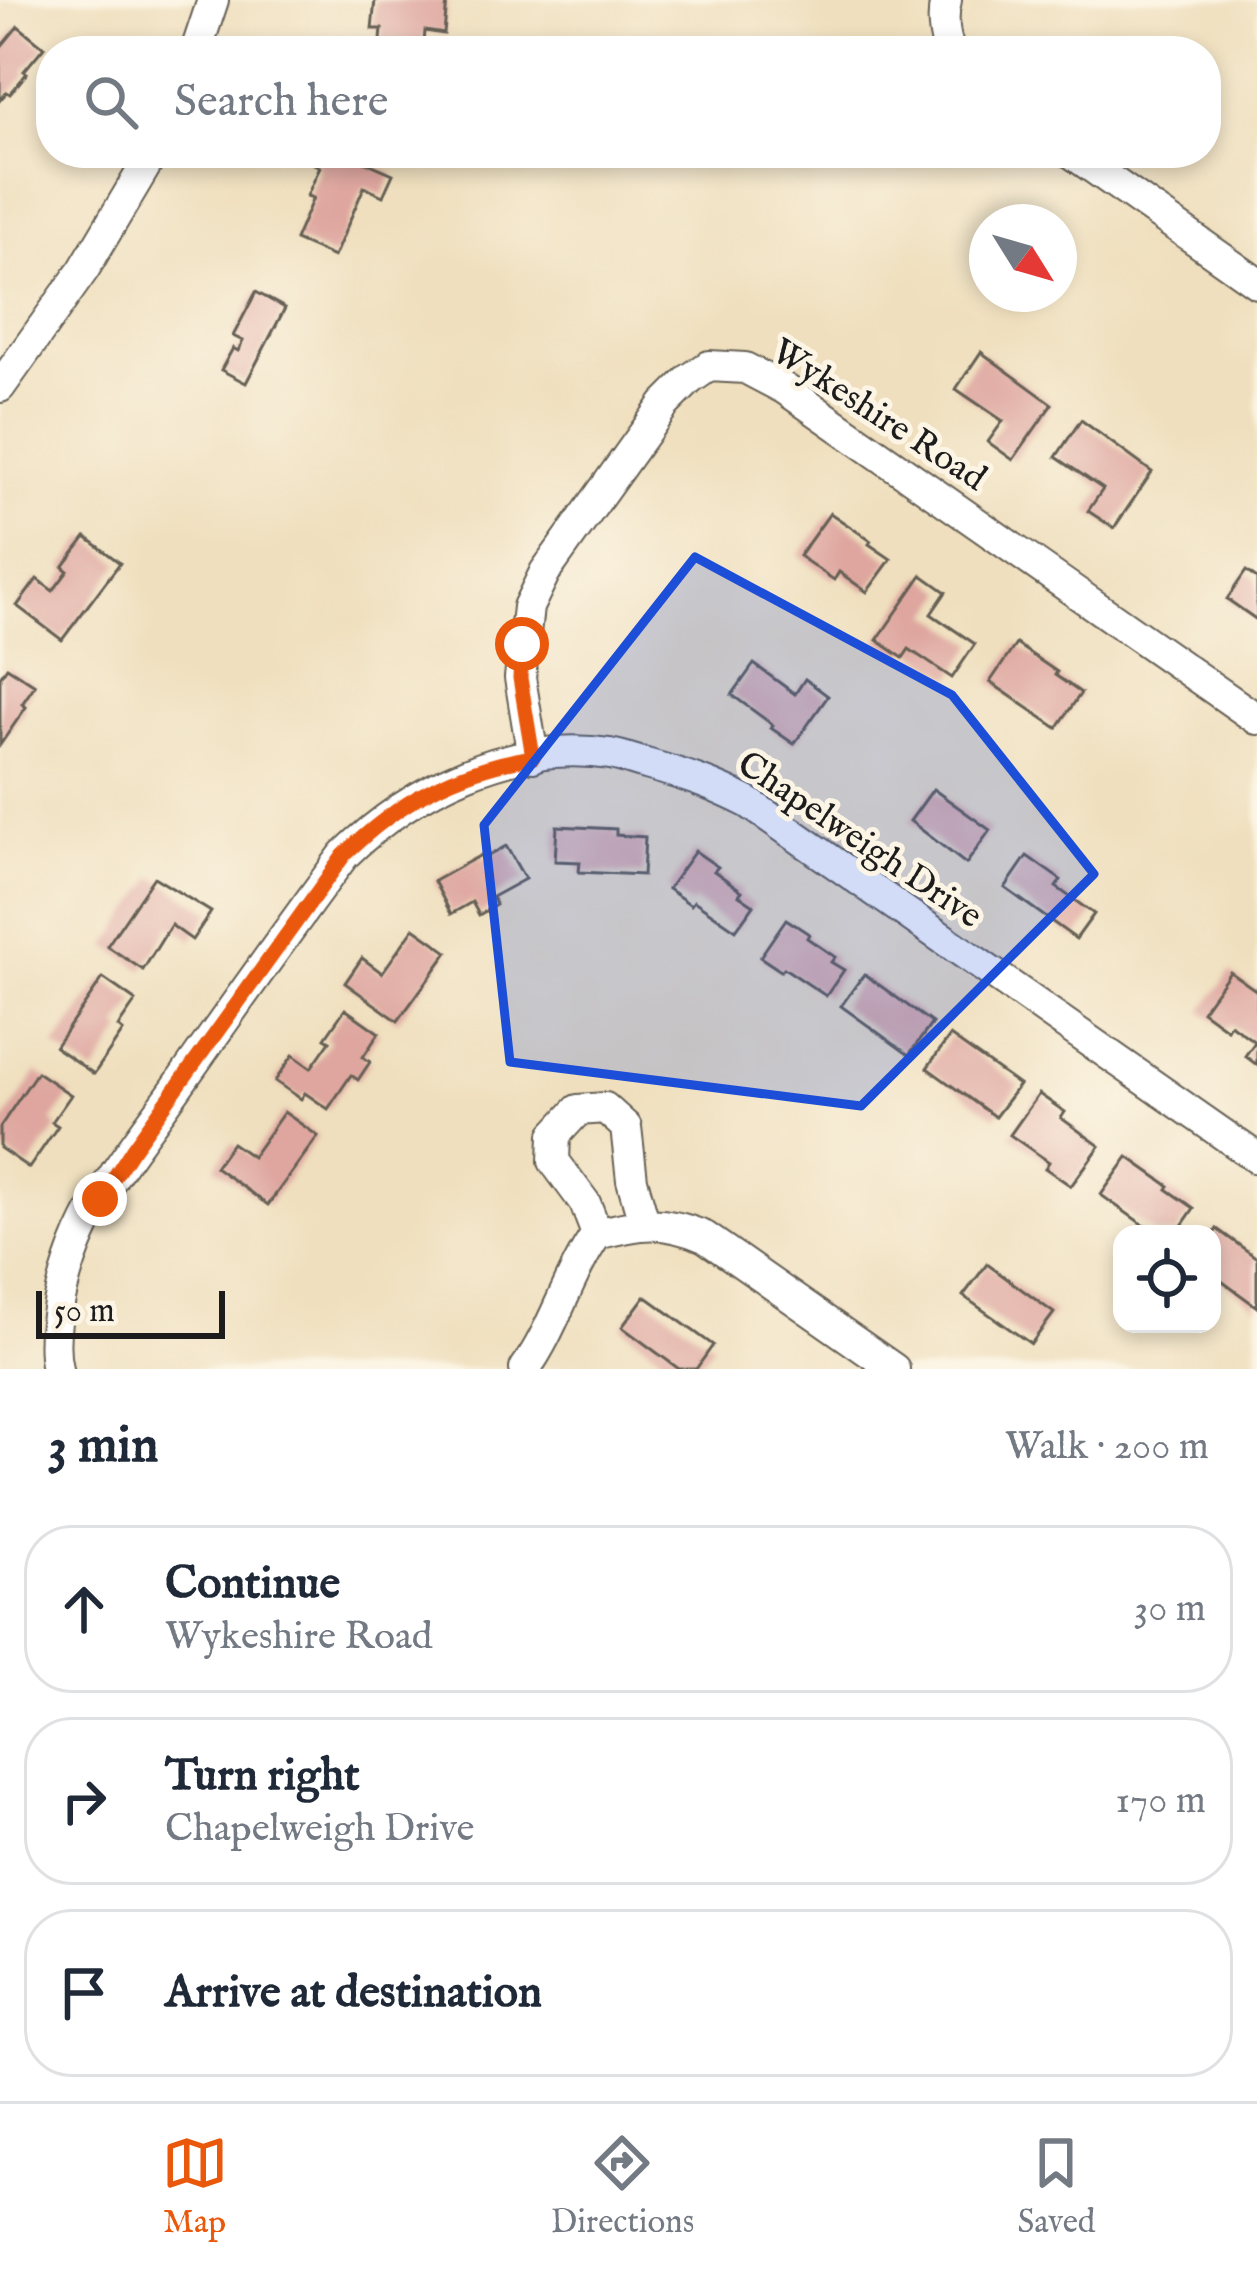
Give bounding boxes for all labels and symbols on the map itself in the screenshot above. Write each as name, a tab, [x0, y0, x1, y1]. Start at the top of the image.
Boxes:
north arrow	[969, 204, 1077, 312]
street label: Wykeshire Road	[762, 329, 995, 503]
route start	[495, 617, 549, 671]
street label: Chapelweigh Drive	[728, 742, 991, 939]
route end	[73, 1172, 127, 1226]
scale bar	[36, 1285, 225, 1338]

